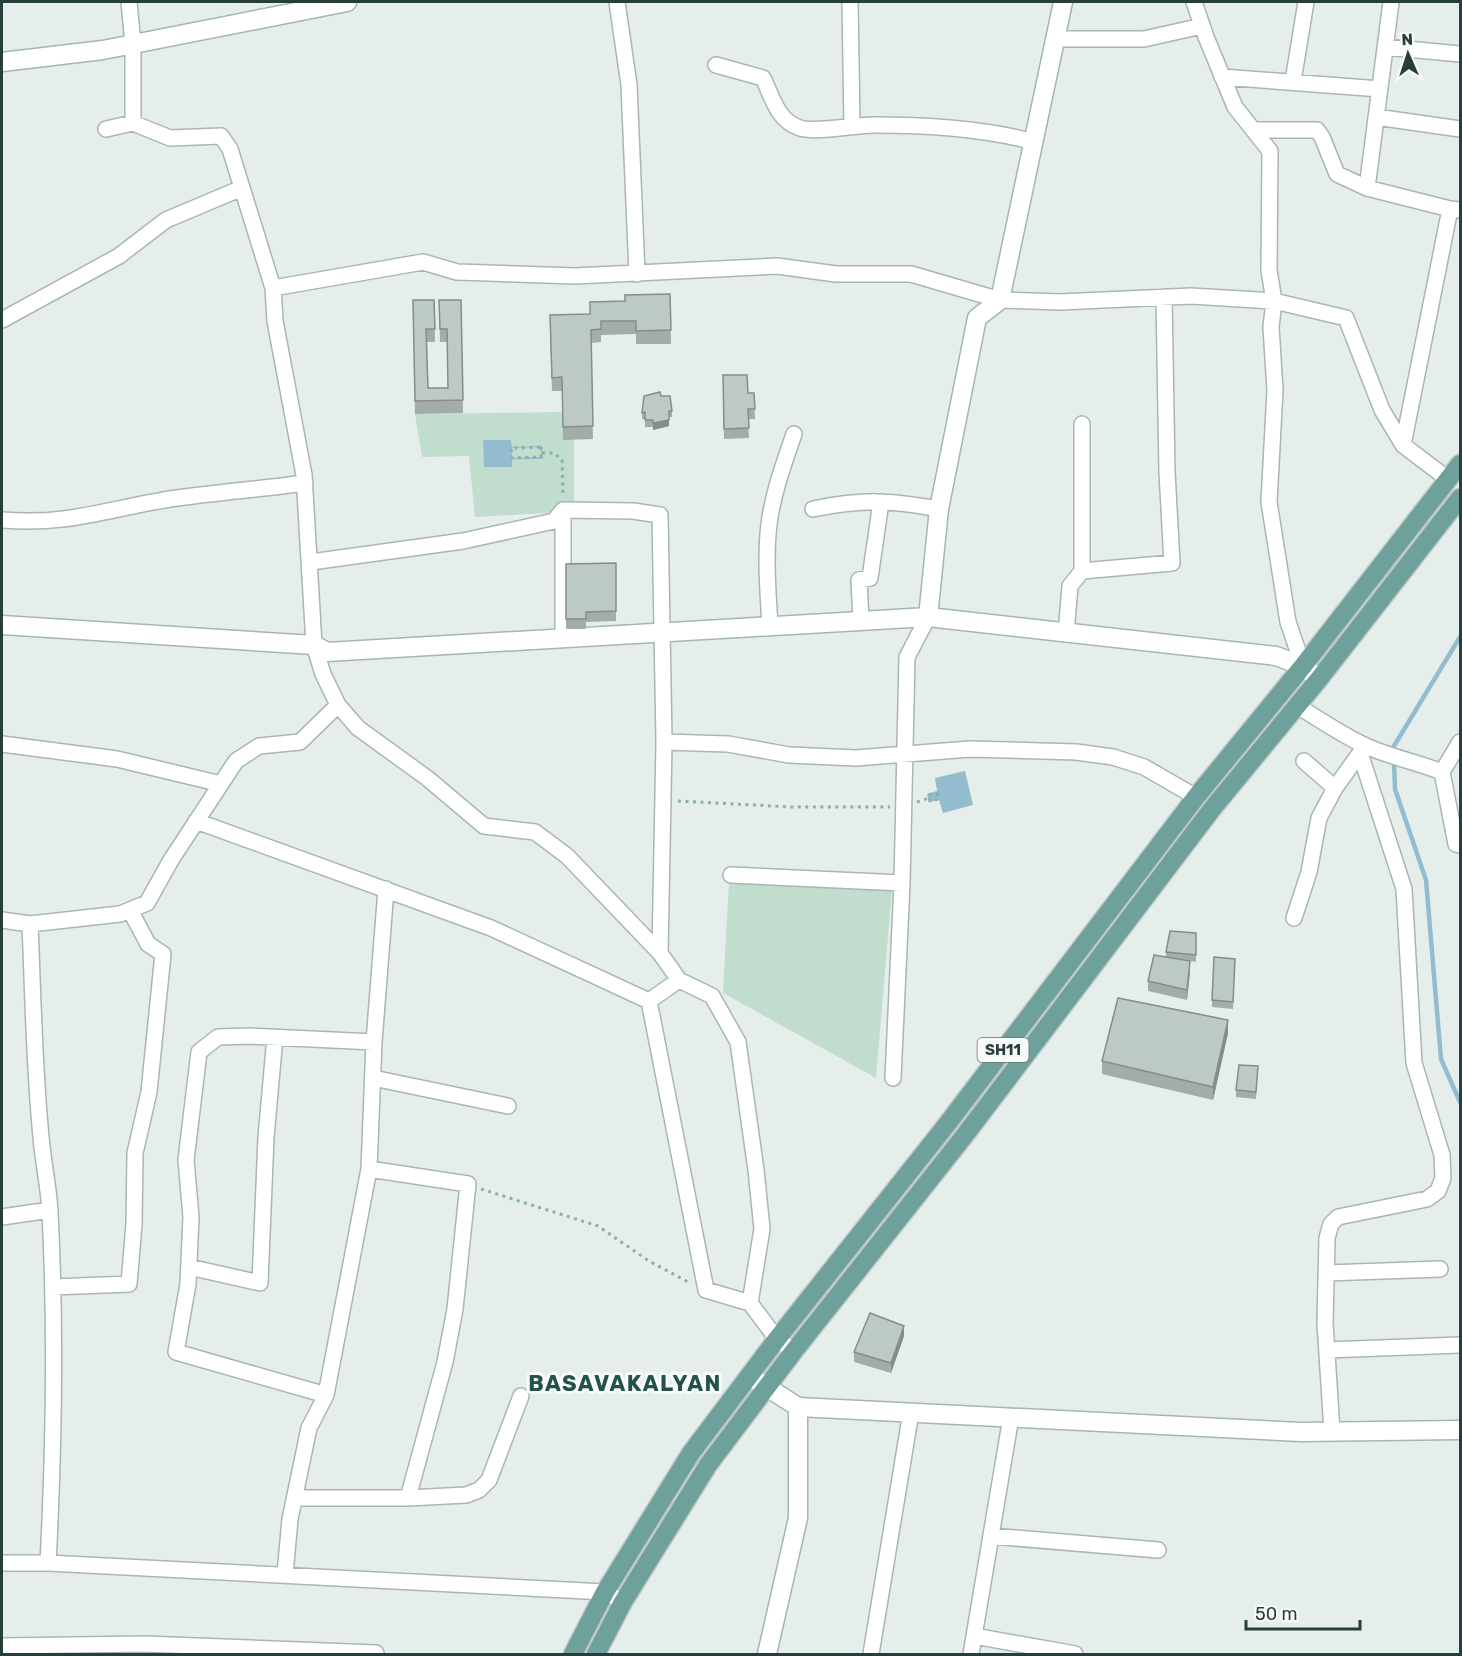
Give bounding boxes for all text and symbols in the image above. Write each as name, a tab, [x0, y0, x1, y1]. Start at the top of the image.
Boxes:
north arrow	[1378, 24, 1438, 84]
text: N	[1401, 30, 1413, 49]
road number: SH11	[978, 1038, 1028, 1062]
district label: BASAVAKALYAN	[528, 1370, 722, 1397]
scale bar	[1246, 1593, 1360, 1631]
text: 50 m	[1255, 1603, 1298, 1625]

